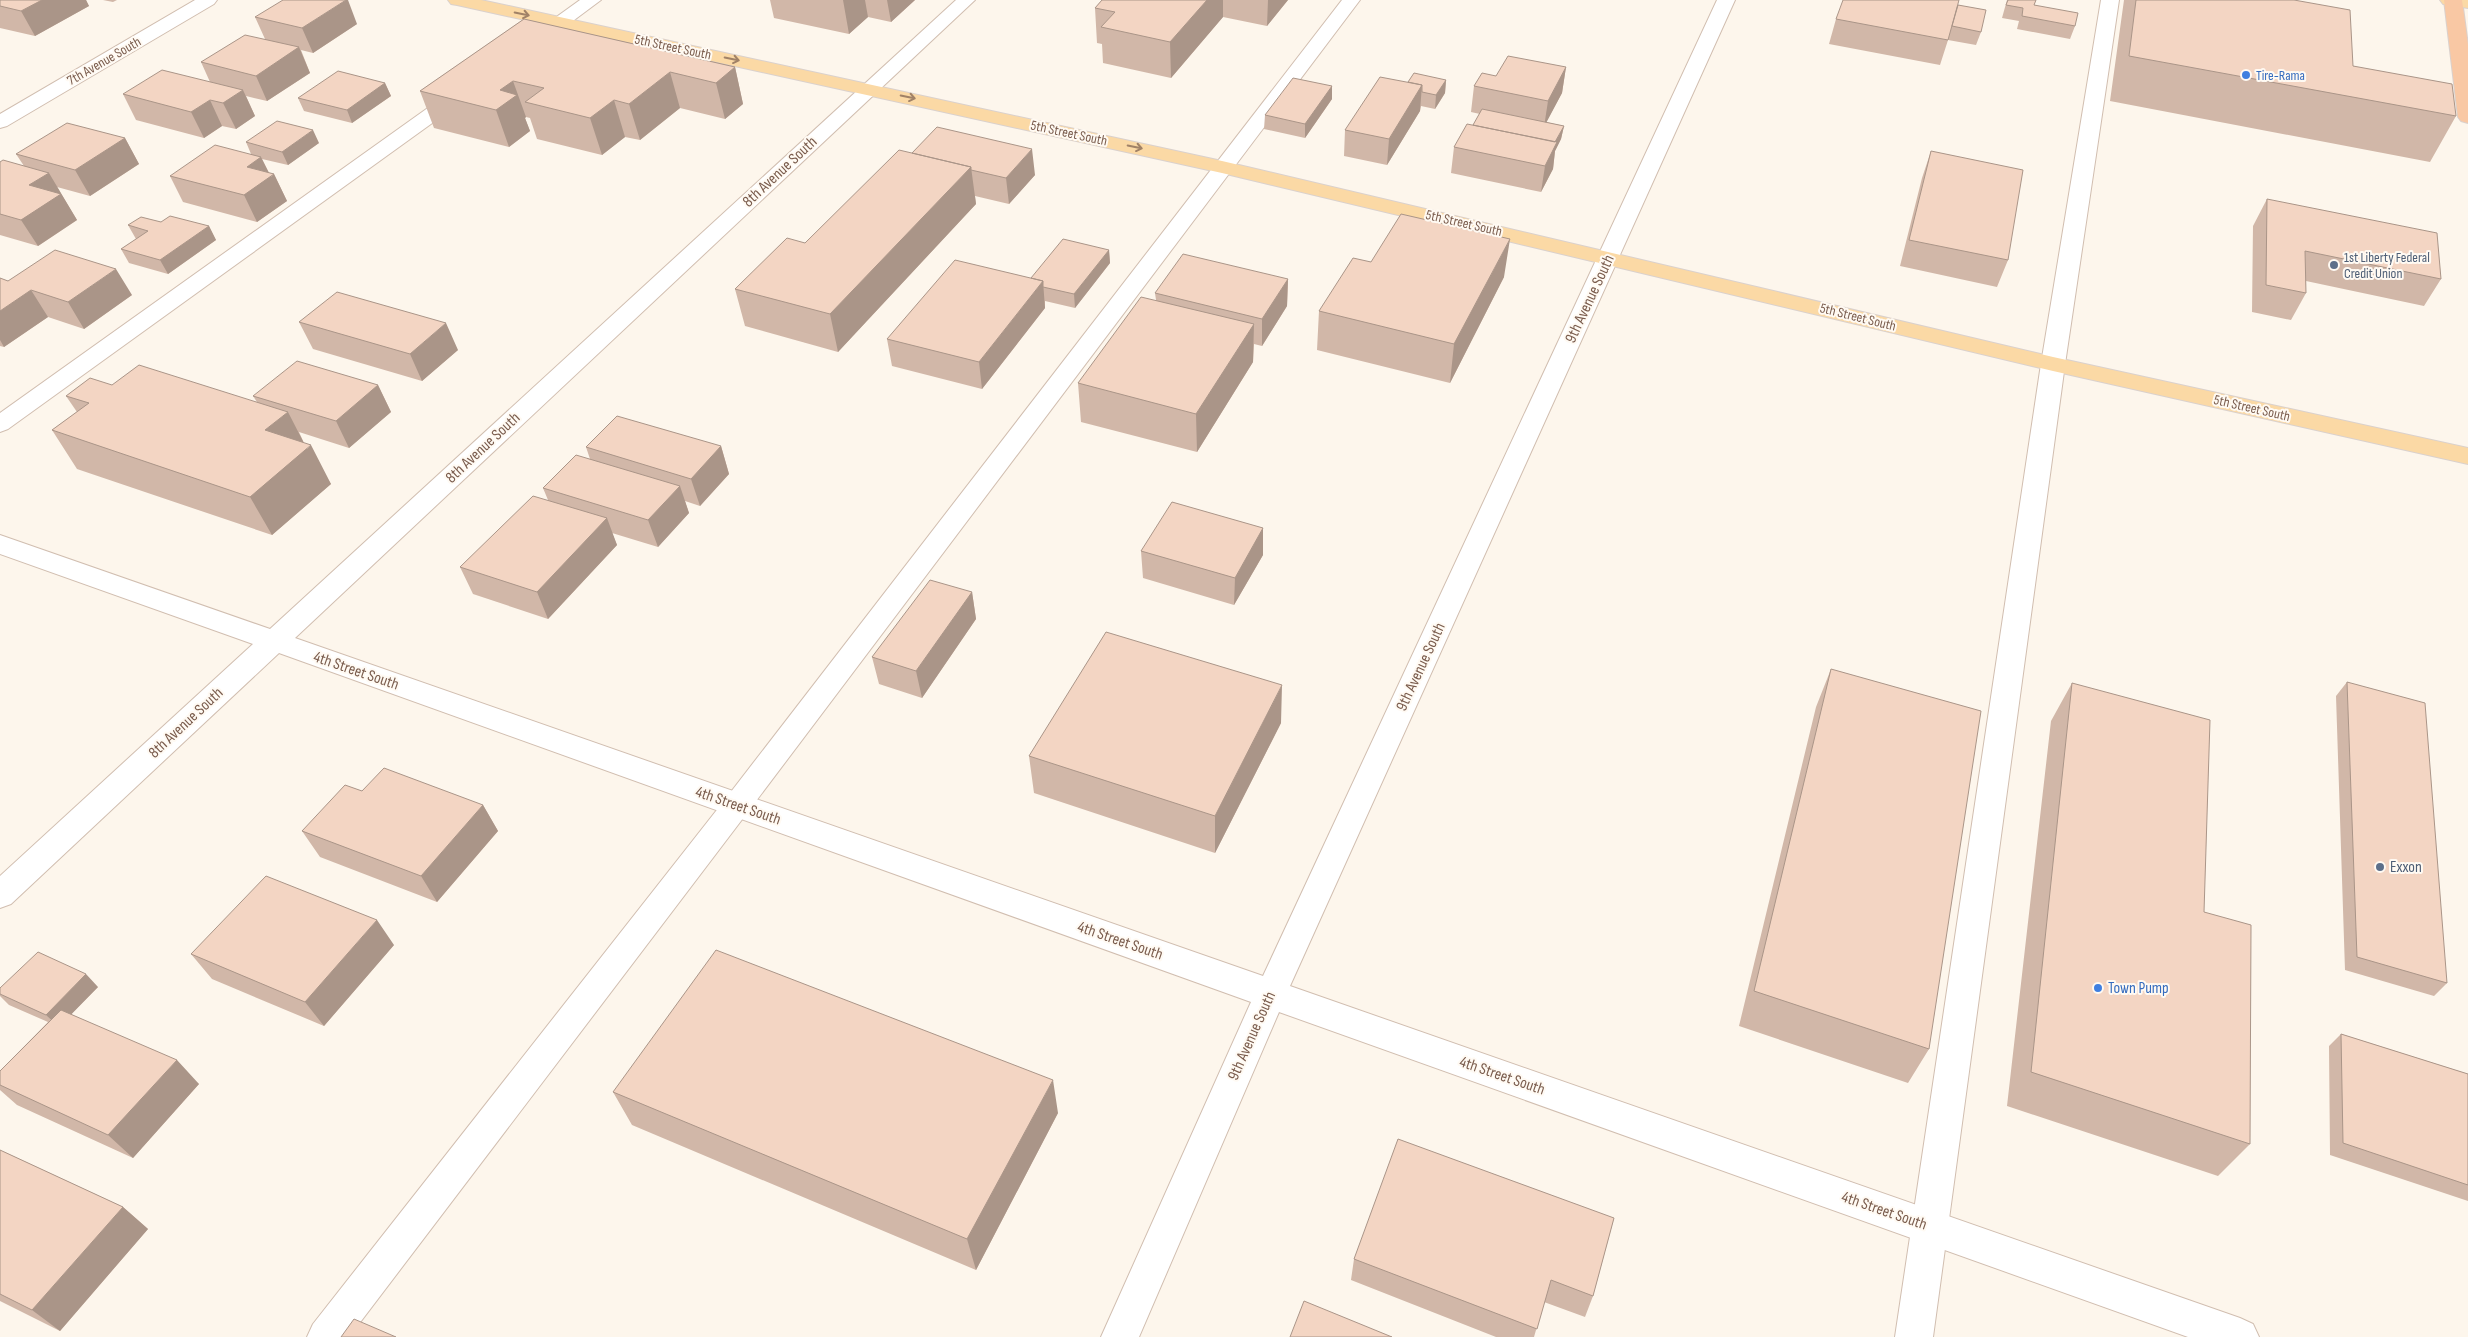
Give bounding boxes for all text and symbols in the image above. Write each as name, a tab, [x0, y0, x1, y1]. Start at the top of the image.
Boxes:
one-way arrow	[513, 10, 529, 19]
street label: 5th Street South	[633, 31, 713, 63]
street label: 7th Avenue South	[64, 33, 144, 89]
one-way arrow	[724, 55, 740, 65]
place label: Tire-Rama	[2256, 67, 2305, 84]
marker: Tire-Rama	[2240, 69, 2252, 81]
one-way arrow	[899, 93, 915, 103]
street label: 5th Street South	[1029, 117, 1109, 149]
street label: 8th Avenue South	[739, 133, 821, 211]
one-way arrow	[1127, 143, 1143, 153]
street label: 5th Street South	[1424, 206, 1504, 240]
place label: 1st Liberty Federal Credit Union	[2344, 249, 2430, 282]
street label: 9th Avenue South	[1561, 252, 1619, 346]
marker: 1st Liberty Federal Credit Union	[2328, 259, 2340, 271]
street label: 5th Street South	[1818, 299, 1898, 335]
street label: 5th Street South	[2212, 391, 2292, 425]
street label: 8th Avenue South	[442, 409, 524, 487]
street label: 9th Avenue South	[1392, 620, 1450, 714]
street label: 4th Street South	[311, 648, 401, 694]
street label: 8th Avenue South	[145, 684, 227, 762]
street label: 4th Street South	[693, 783, 783, 829]
place label: Exxon	[2390, 858, 2422, 877]
marker: Exxon	[2374, 861, 2386, 873]
street label: 4th Street South	[1075, 918, 1165, 964]
place label: Town Pump	[2108, 979, 2169, 998]
marker: Town Pump	[2092, 982, 2104, 994]
street label: 9th Avenue South	[1224, 989, 1280, 1083]
street label: 4th Street South	[1457, 1053, 1547, 1099]
street label: 4th Street South	[1839, 1188, 1929, 1234]

